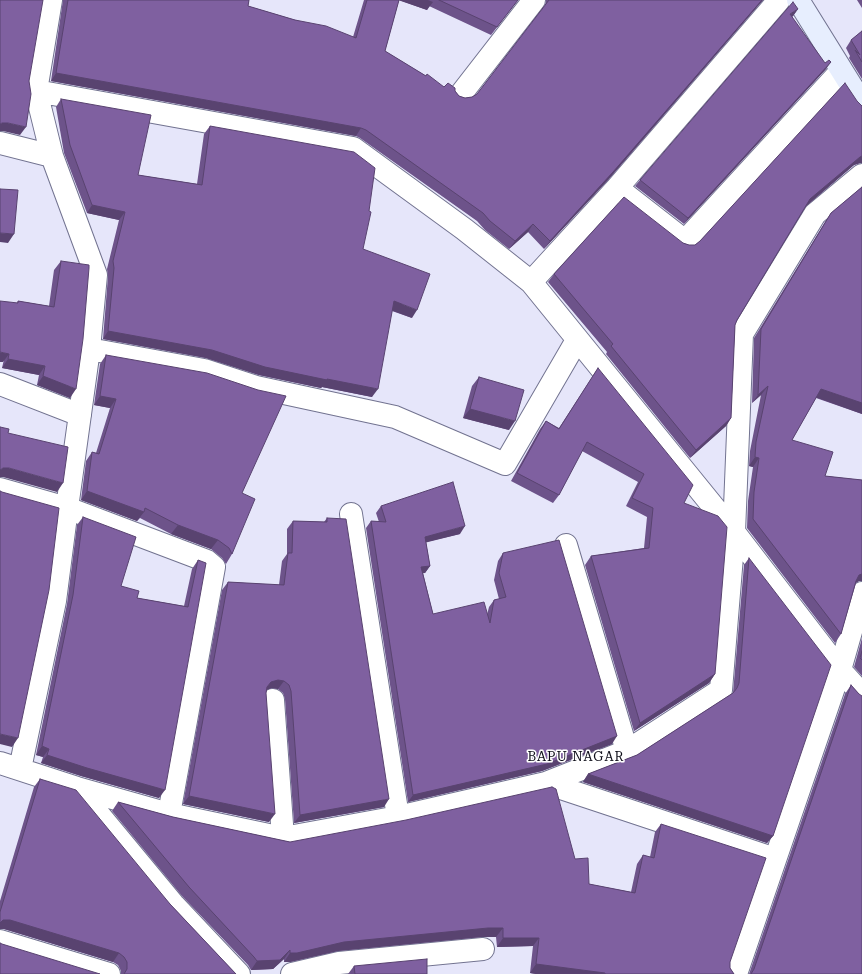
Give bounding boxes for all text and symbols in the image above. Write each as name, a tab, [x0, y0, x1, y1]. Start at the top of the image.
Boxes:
district label: BAPU NAGAR	[527, 749, 625, 765]

